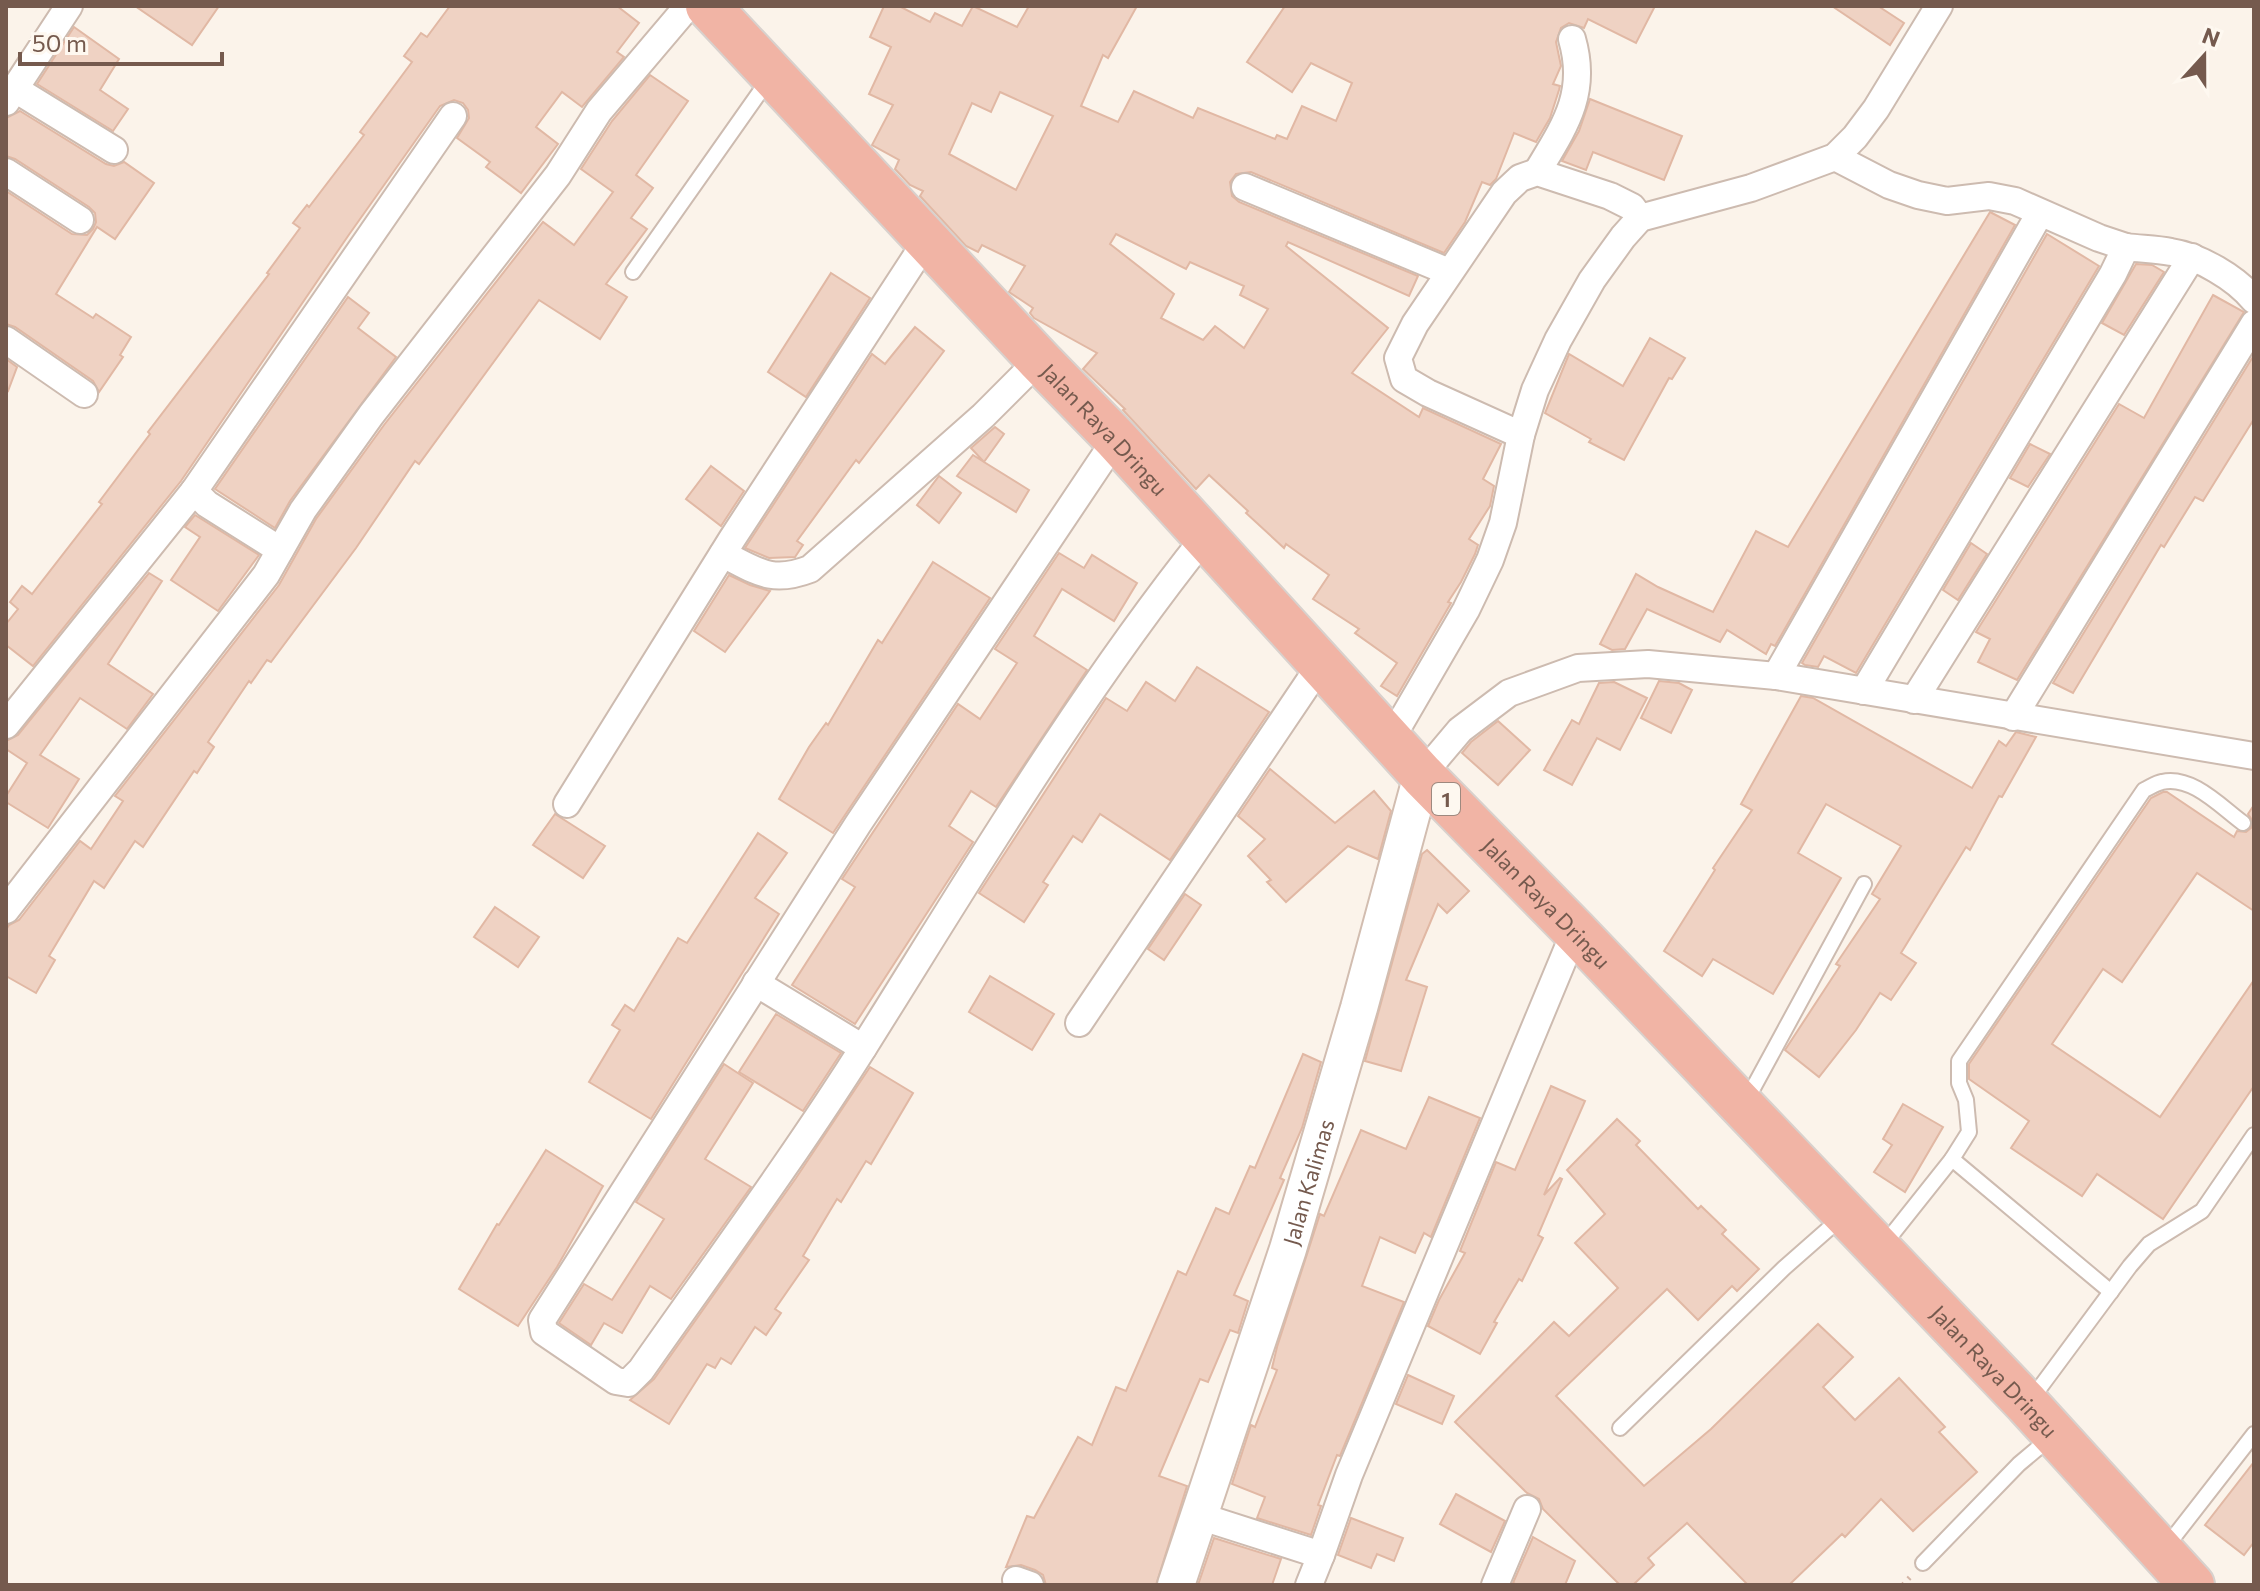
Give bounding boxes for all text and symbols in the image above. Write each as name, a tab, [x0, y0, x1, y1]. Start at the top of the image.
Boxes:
scale bar	[20, 16, 222, 66]
north arrow	[2164, 16, 2244, 96]
text: N	[2199, 21, 2224, 52]
text: 50 m	[32, 28, 87, 57]
street label: Jalan Raya Dringu	[1036, 357, 1174, 501]
road number: 1	[1432, 783, 1460, 815]
street label: Jalan Raya Dringu	[1477, 832, 1617, 974]
street label: Jalan Kalimas	[1276, 1116, 1339, 1248]
street label: Jalan Raya Dringu	[1926, 1299, 2064, 1443]

